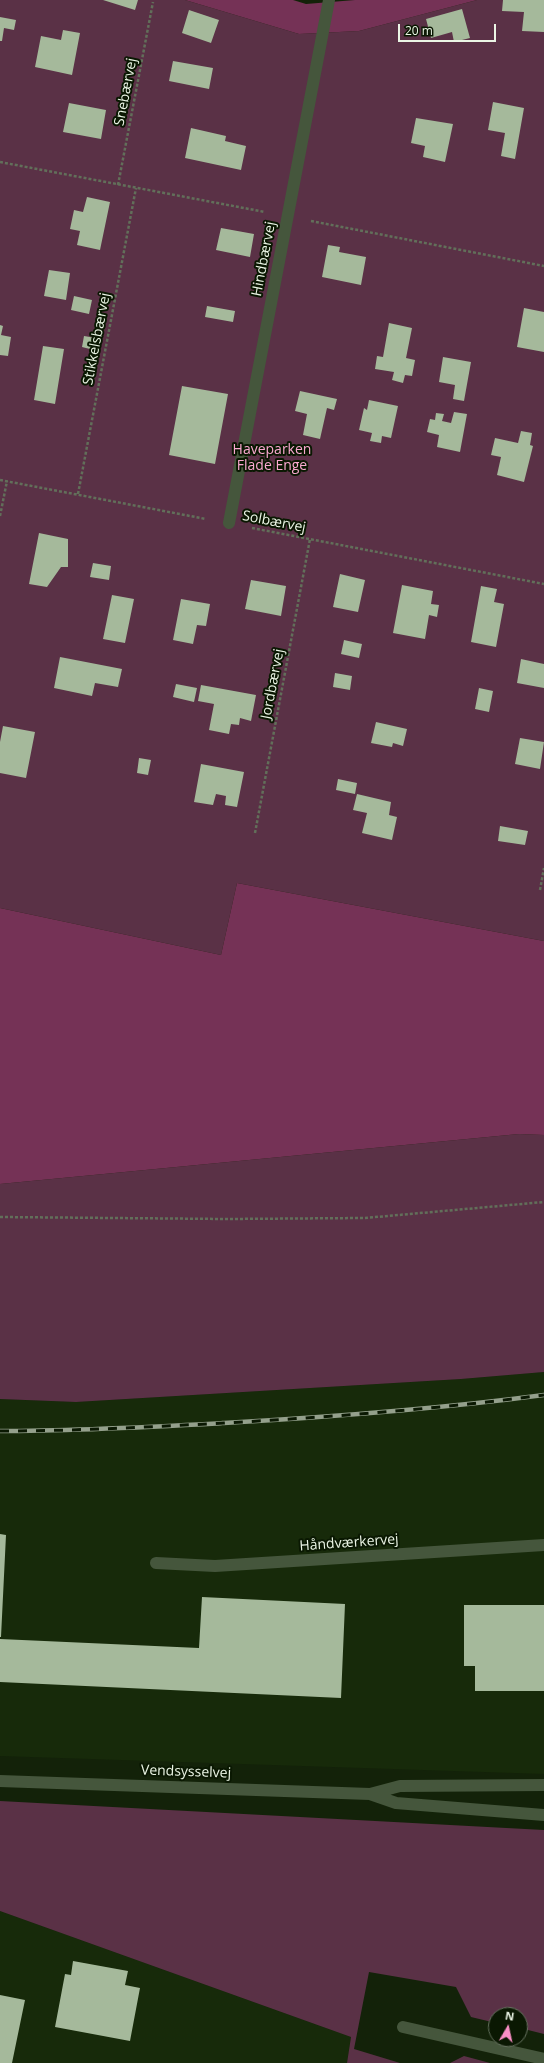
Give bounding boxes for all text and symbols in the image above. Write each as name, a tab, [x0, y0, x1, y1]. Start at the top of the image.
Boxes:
scale bar	[400, 16, 498, 42]
text: 20 m	[405, 22, 433, 39]
street label: Snebærvej	[111, 57, 141, 127]
street label: Hindbærvej	[249, 220, 279, 298]
street label: Stikkelsbærvej	[80, 291, 114, 387]
park label: Haveparken Flade Enge	[233, 442, 311, 474]
street label: Solbærvej	[241, 508, 307, 536]
street label: Jordbærvej	[258, 647, 288, 721]
street label: Håndværkervej	[299, 1531, 399, 1555]
street label: Vendsysselvej	[141, 1762, 231, 1782]
north arrow	[488, 2007, 528, 2047]
text: N	[504, 2008, 515, 2024]

